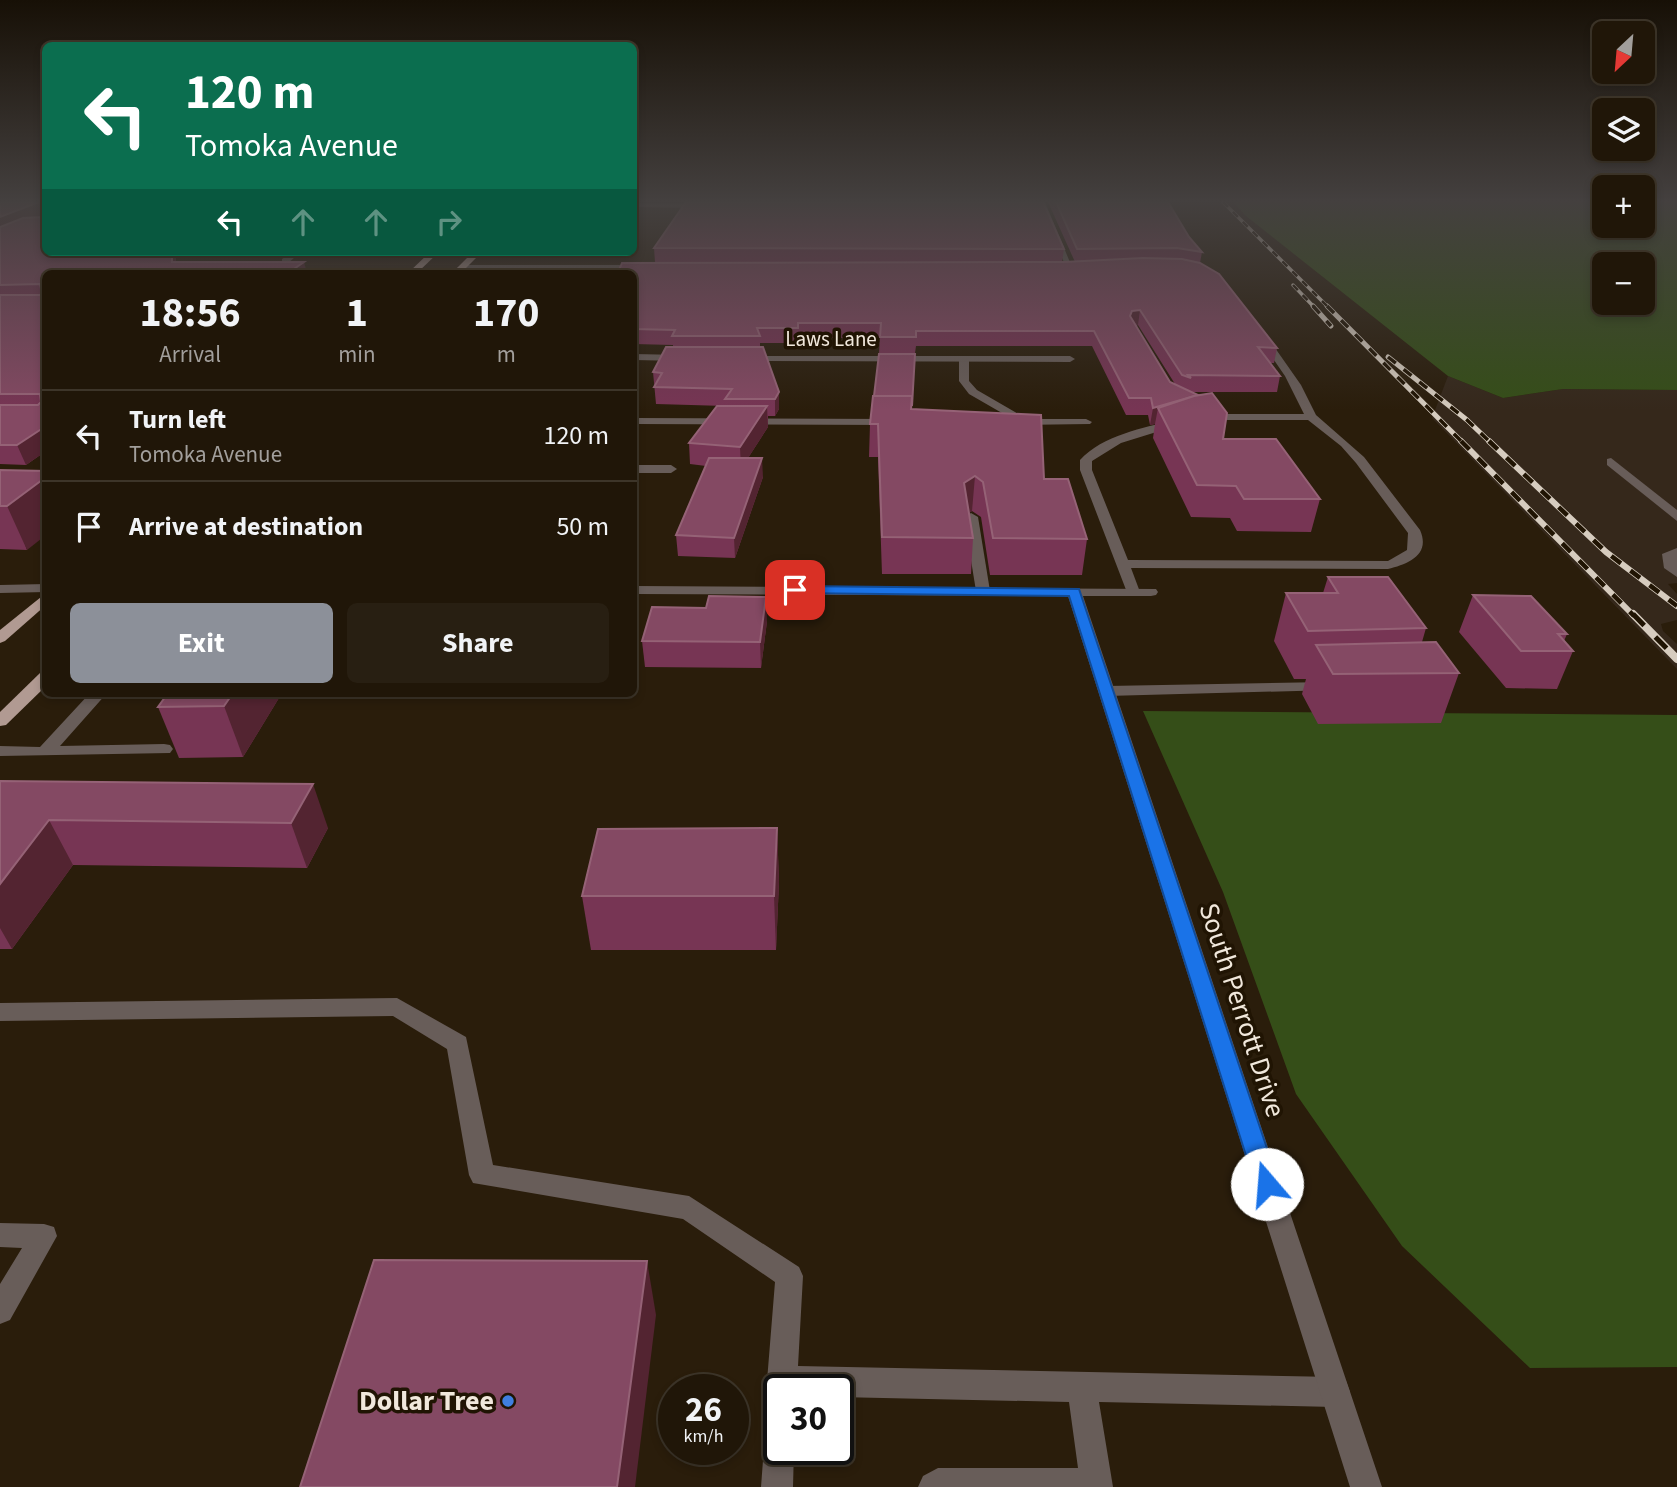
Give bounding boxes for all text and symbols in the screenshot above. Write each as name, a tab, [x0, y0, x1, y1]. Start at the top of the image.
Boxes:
north arrow	[1592, 21, 1656, 84]
map controls	[1592, 21, 1655, 315]
text: 120 m	[185, 58, 314, 128]
icon: left	[70, 70, 161, 161]
button: layers	[1592, 98, 1655, 161]
text: Tomoka Avenue	[185, 123, 398, 169]
button: +	[1592, 175, 1655, 238]
icon: left	[211, 203, 249, 241]
icon: ahead	[284, 203, 322, 241]
icon: ahead	[357, 203, 395, 241]
icon: right	[430, 203, 468, 241]
button: −	[1592, 252, 1655, 315]
text: 18:56	[139, 283, 241, 343]
text: 1	[346, 283, 368, 343]
text: 170	[473, 283, 540, 343]
street label: Laws Lane	[785, 324, 877, 354]
text: Arrival	[159, 338, 221, 371]
text: min	[338, 338, 376, 371]
text: m	[497, 338, 516, 371]
text: Turn left	[129, 401, 226, 438]
icon: left	[70, 417, 108, 455]
text: 120 m	[543, 417, 609, 454]
text: Tomoka Avenue	[129, 438, 282, 471]
icon: arrive	[70, 508, 108, 546]
text: Arrive at destination	[129, 508, 363, 545]
text: 50 m	[556, 508, 609, 545]
pin	[765, 560, 825, 620]
icon: arrive	[776, 571, 814, 609]
button: Exit	[70, 603, 333, 683]
button: Share	[347, 603, 609, 683]
street label: South Perrott Drive	[1188, 898, 1296, 1122]
position arrow	[1230, 1147, 1304, 1221]
speed limit sign: 30	[763, 1374, 854, 1465]
place label: Dollar Tree	[359, 1381, 494, 1421]
text: 26	[685, 1385, 722, 1435]
marker: Dollar Tree	[500, 1393, 516, 1409]
text: km/h	[684, 1424, 723, 1449]

